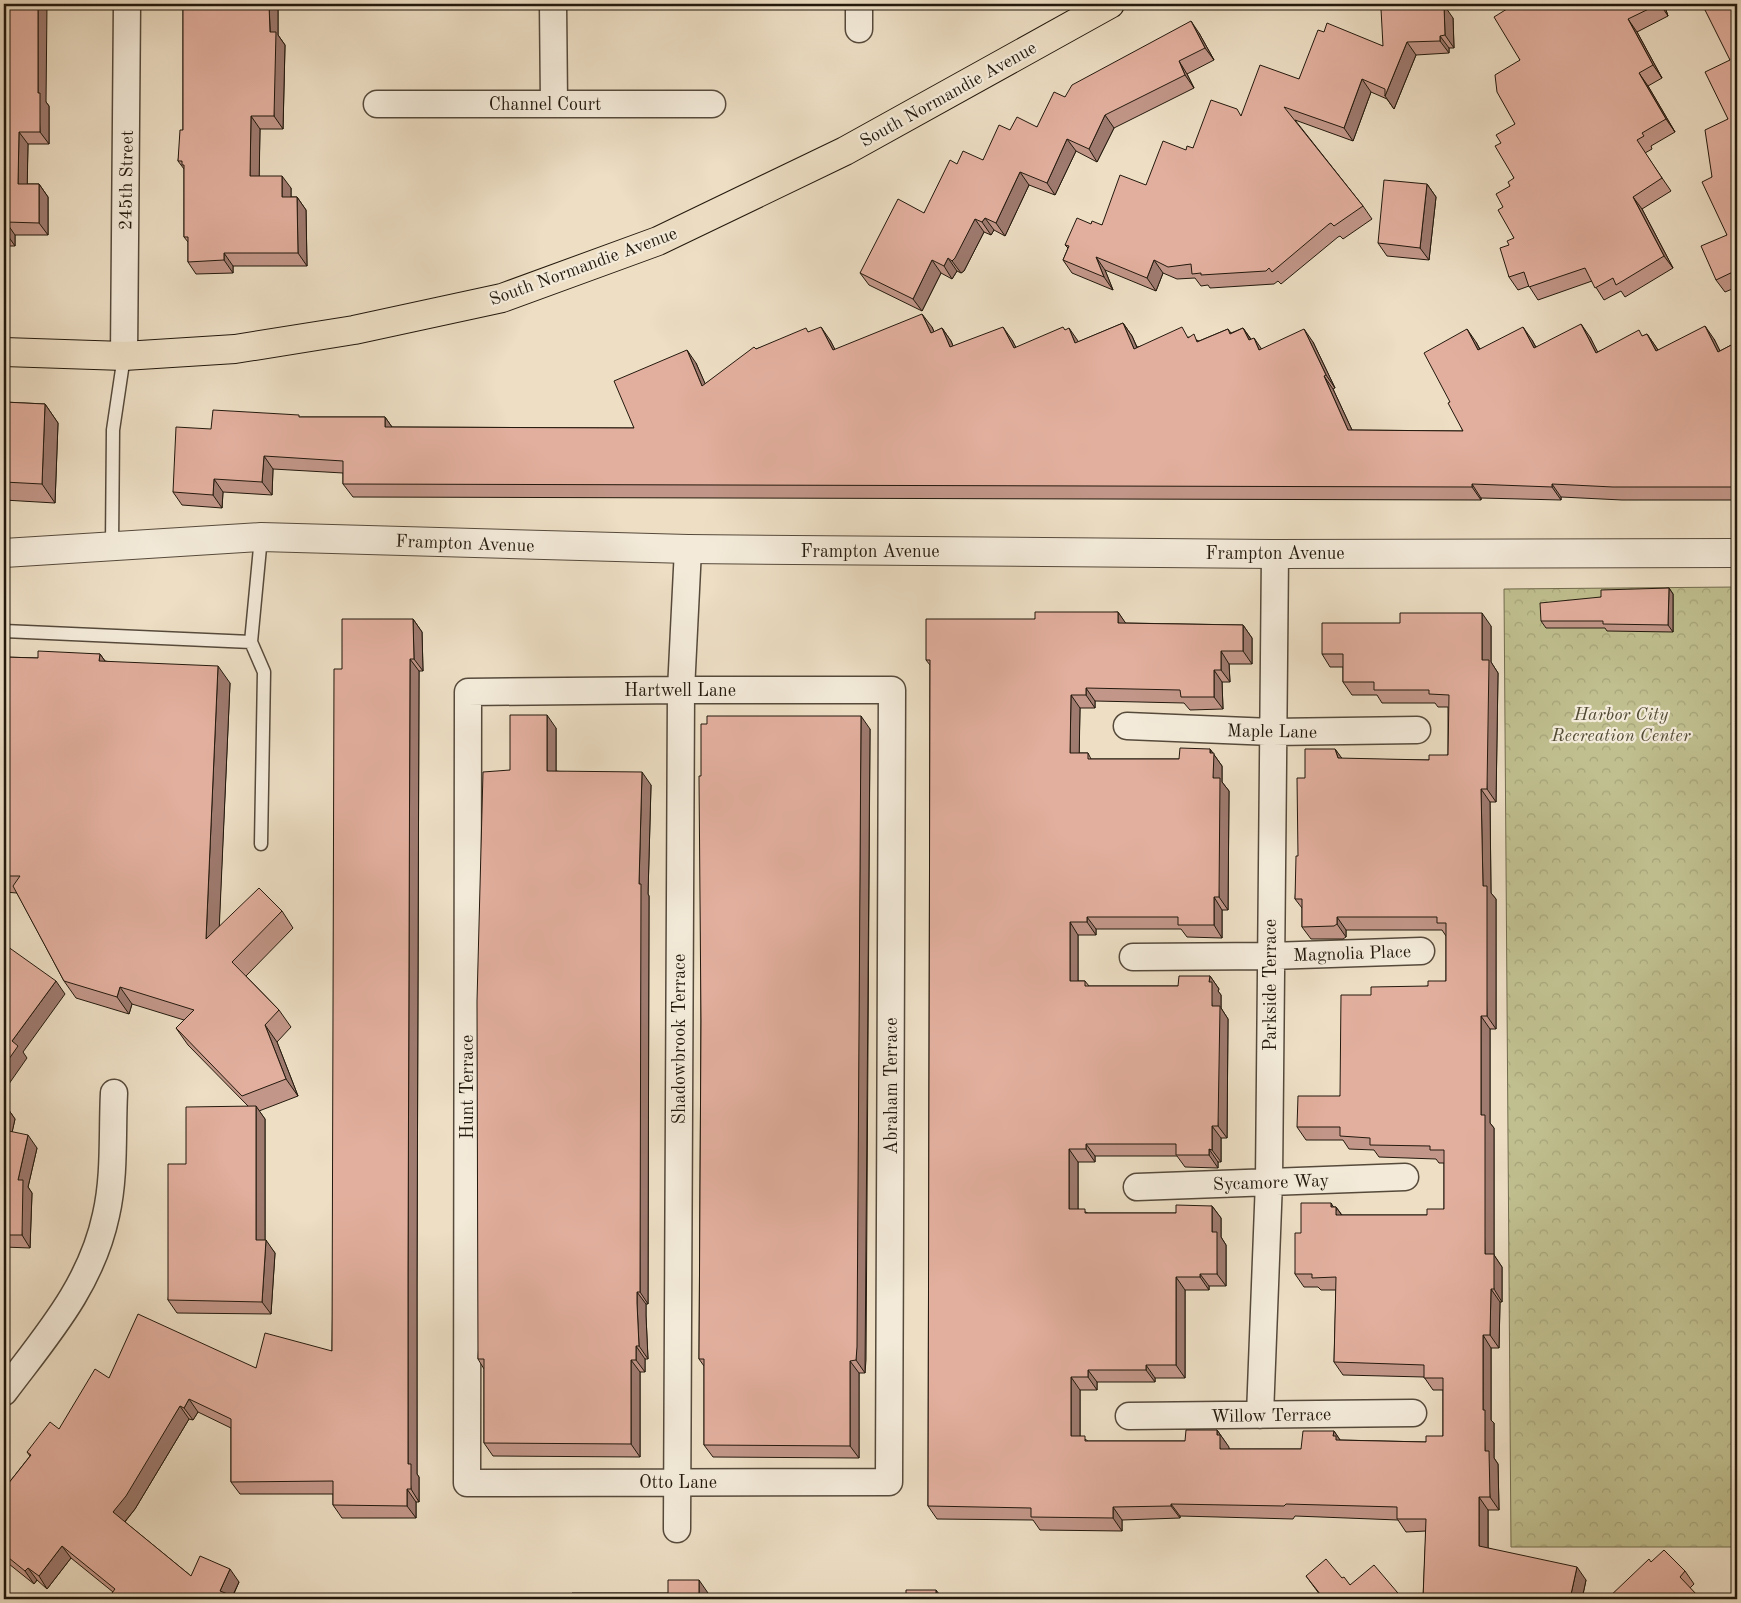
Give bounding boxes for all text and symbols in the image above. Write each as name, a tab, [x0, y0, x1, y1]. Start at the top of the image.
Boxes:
street label: South Normandie Avenue	[857, 39, 1040, 151]
street label: Channel Court	[489, 96, 601, 114]
street label: 245th Street	[117, 130, 137, 230]
street label: South Normandie Avenue	[487, 225, 680, 309]
street label: Frampton Avenue	[395, 533, 535, 555]
street label: Frampton Avenue	[800, 543, 940, 561]
street label: Frampton Avenue	[1205, 545, 1345, 563]
street label: Hartwell Lane	[624, 682, 736, 700]
park label: Harbor City Recreation Center	[1551, 706, 1692, 745]
street label: Maple Lane	[1227, 722, 1317, 742]
street label: Parkside Terrace	[1262, 919, 1280, 1051]
street label: Magnolia Place	[1293, 943, 1411, 965]
street label: Shadowbrook Terrace	[671, 954, 689, 1124]
street label: Abraham Terrace	[883, 1018, 901, 1154]
street label: Hunt Terrace	[459, 1035, 477, 1139]
street label: Sycamore Way	[1213, 1172, 1330, 1194]
street label: Willow Terrace	[1211, 1406, 1331, 1426]
street label: Otto Lane	[639, 1474, 717, 1492]

